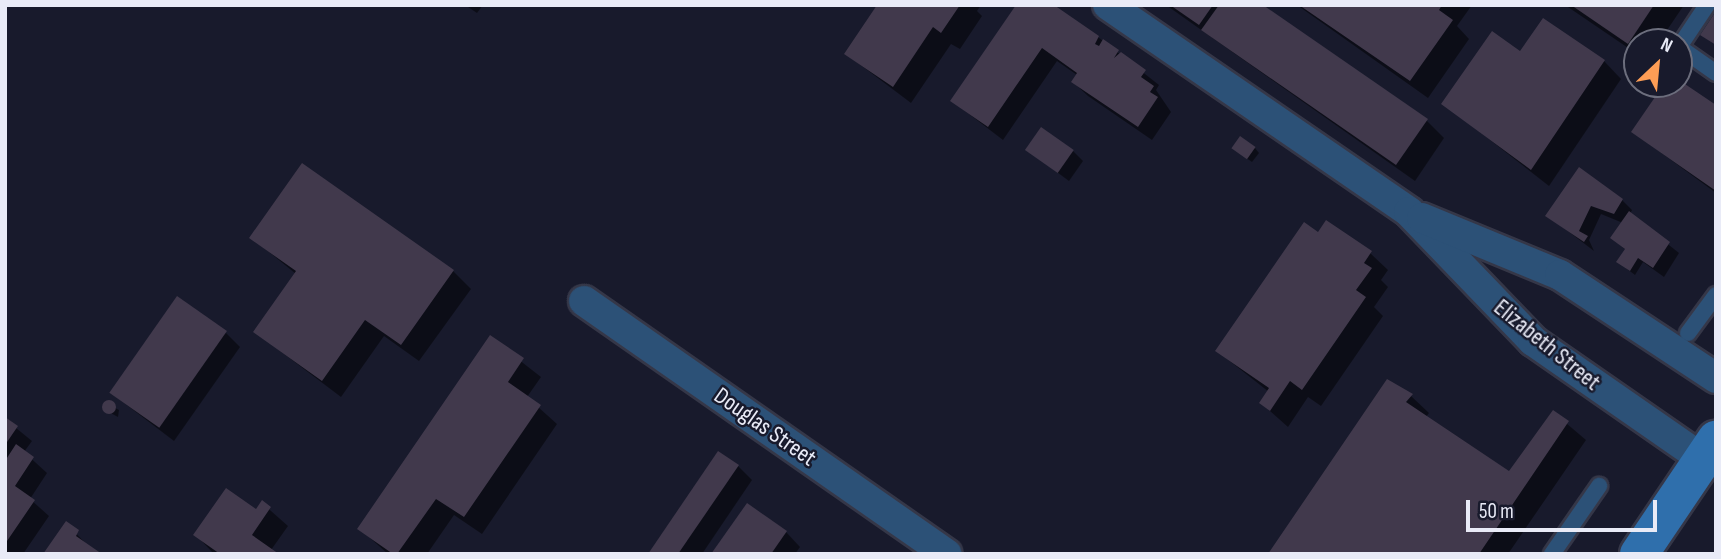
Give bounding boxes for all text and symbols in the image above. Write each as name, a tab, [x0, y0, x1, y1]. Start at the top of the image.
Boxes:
north arrow	[1623, 28, 1693, 98]
text: N	[1657, 33, 1676, 58]
street label: Elizabeth Street	[1488, 293, 1606, 397]
street label: Douglas Street	[708, 381, 822, 473]
scale bar	[1469, 486, 1660, 530]
text: 50 m	[1479, 499, 1514, 524]

